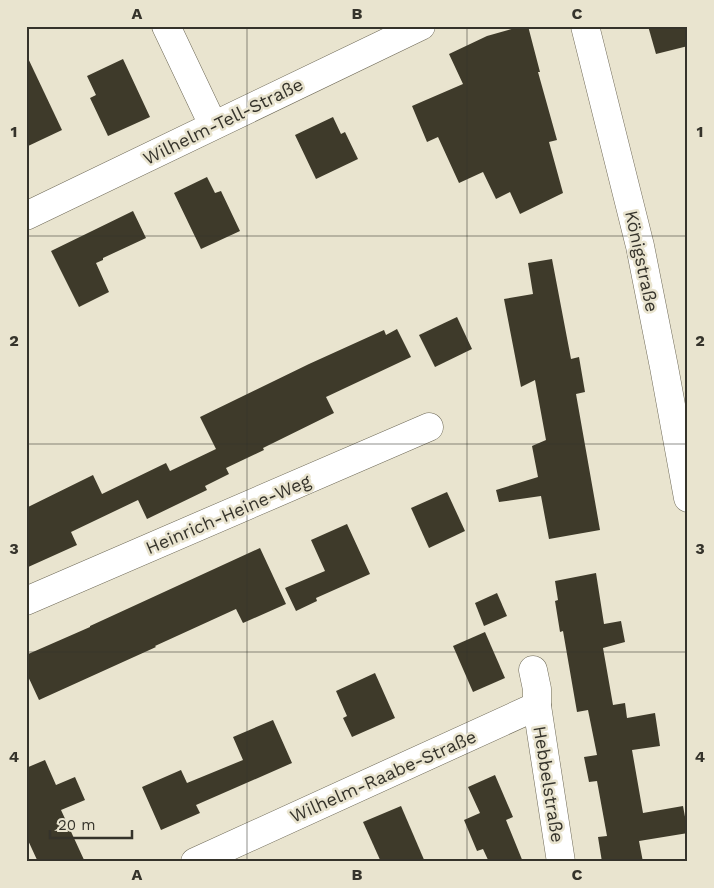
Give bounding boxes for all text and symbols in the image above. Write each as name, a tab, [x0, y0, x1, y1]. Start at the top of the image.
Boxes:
text: A	[132, 4, 143, 23]
text: B	[352, 4, 363, 23]
text: C	[572, 4, 583, 23]
street label: Wilhelm-Tell-Straße	[140, 73, 306, 169]
text: 1	[11, 122, 17, 141]
text: 1	[697, 122, 703, 141]
street label: Königstraße	[621, 208, 663, 314]
text: 2	[9, 331, 19, 350]
text: 2	[695, 331, 705, 350]
street label: Heinrich-Heine-Weg	[142, 470, 314, 558]
text: 3	[9, 539, 19, 558]
text: 3	[695, 539, 705, 558]
street label: Hebbelstraße	[529, 724, 569, 844]
street label: Wilhelm-Raabe-Straße	[287, 725, 479, 827]
text: 4	[9, 747, 19, 766]
text: 4	[695, 747, 705, 766]
scale bar	[50, 808, 132, 840]
text: 20 m	[58, 816, 96, 834]
text: A	[132, 865, 143, 884]
text: B	[352, 865, 363, 884]
text: C	[572, 865, 583, 884]

